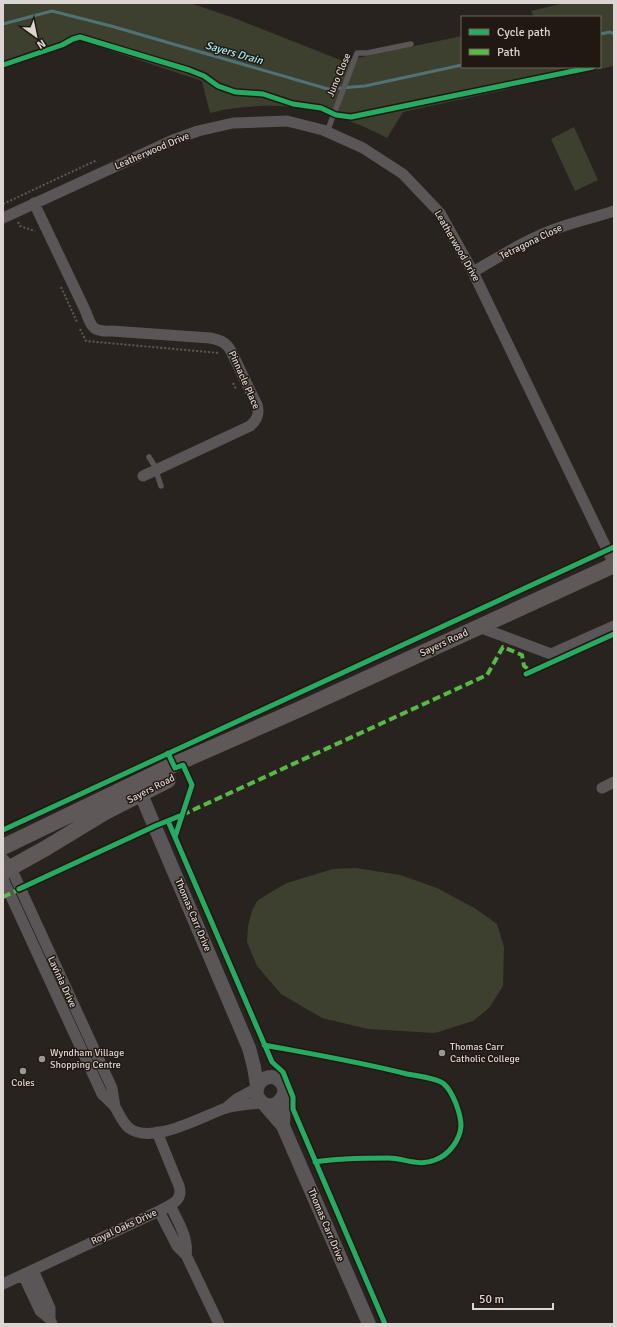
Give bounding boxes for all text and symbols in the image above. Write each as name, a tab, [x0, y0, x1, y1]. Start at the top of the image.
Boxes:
north arrow	[16, 16, 56, 56]
legend	[461, 16, 601, 68]
text: Cycle path	[497, 25, 550, 40]
text: N	[34, 36, 48, 52]
water label: Sayers Drain	[204, 39, 265, 68]
text: Path	[497, 45, 520, 60]
street label: Juno Close	[324, 51, 354, 99]
street label: Leatherwood Drive	[113, 130, 191, 172]
street label: Leatherwood Drive	[432, 208, 482, 284]
street label: Tetragona Close	[498, 222, 564, 262]
street label: Pinnacle Place	[226, 349, 262, 411]
street label: Sayers Road	[418, 627, 470, 659]
street label: Sayers Road	[125, 772, 177, 806]
street label: Thomas Carr Drive	[172, 877, 214, 953]
street label: Lavinia Drive	[45, 955, 79, 1009]
place label: Thomas Carr Catholic College	[450, 1041, 520, 1065]
place label: Wyndham Village Shopping Centre	[50, 1047, 124, 1071]
marker: Thomas Carr Catholic College	[437, 1048, 447, 1058]
marker: Wyndham Village Shopping Centre	[37, 1054, 47, 1064]
marker: Coles	[18, 1066, 28, 1076]
place label: Coles	[11, 1077, 35, 1089]
street label: Thomas Carr Drive	[305, 1187, 347, 1263]
street label: Royal Oaks Drive	[89, 1207, 159, 1247]
scale bar	[473, 1285, 553, 1311]
text: 50 m	[479, 1292, 504, 1307]

